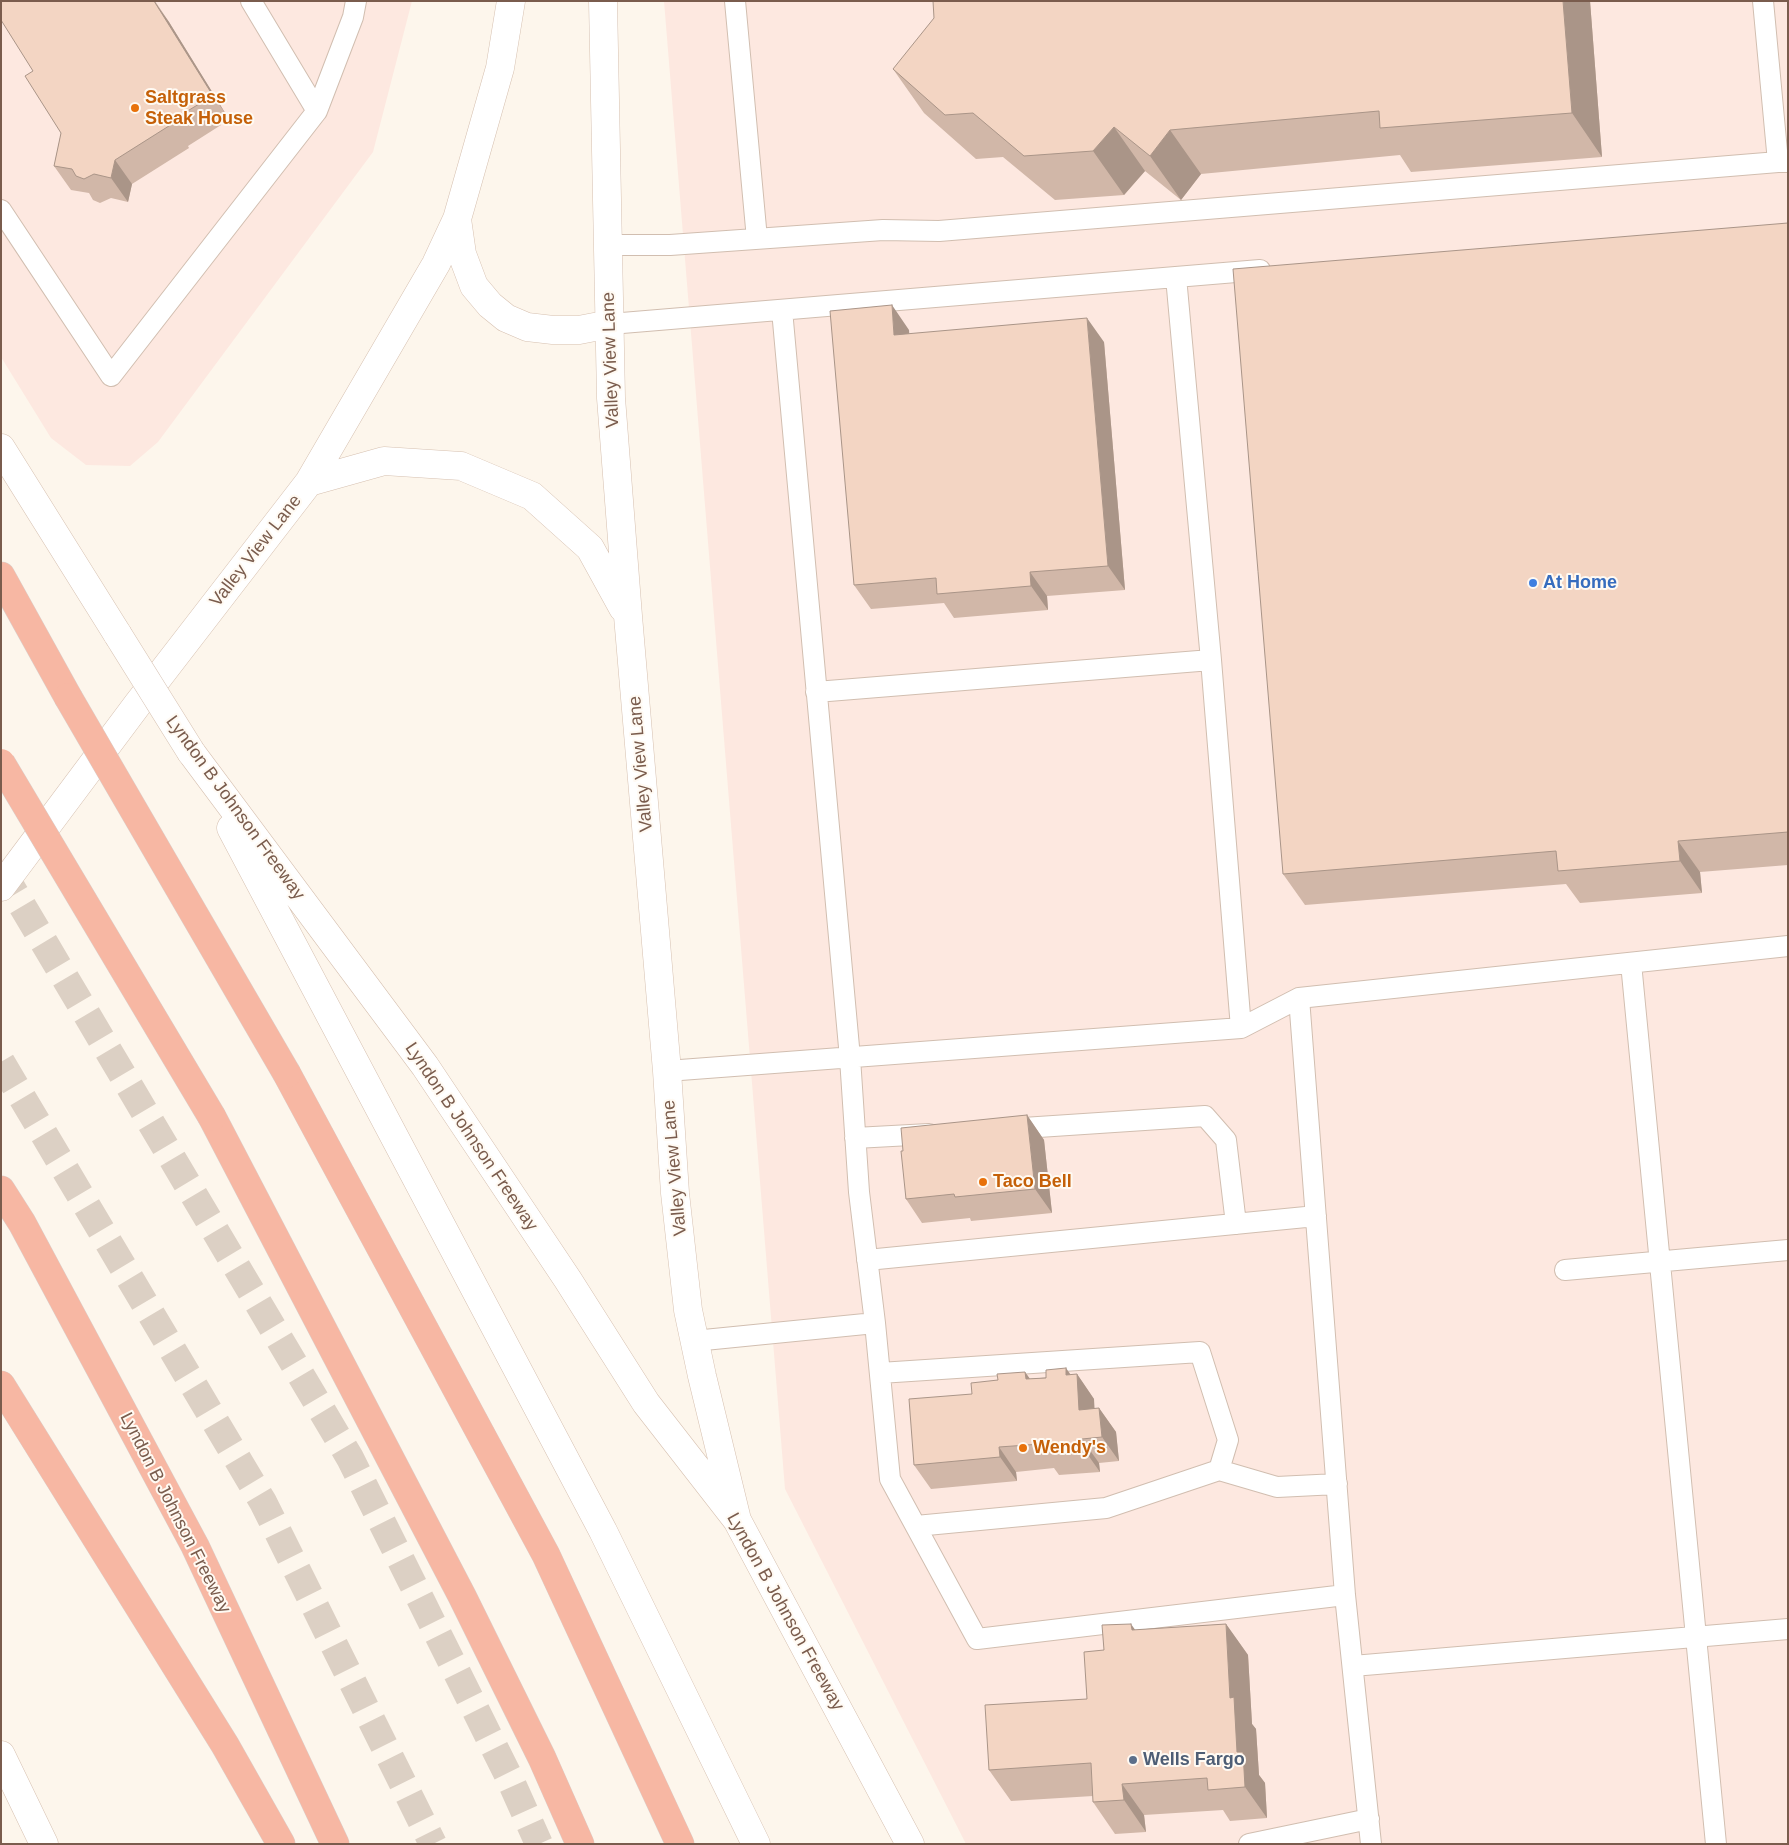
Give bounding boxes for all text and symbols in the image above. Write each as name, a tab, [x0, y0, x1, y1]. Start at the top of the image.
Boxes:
place label: Saltgrass Steak House	[145, 87, 253, 130]
marker: Saltgrass Steak House	[129, 102, 141, 114]
street label: Valley View Lane	[598, 291, 624, 429]
street label: Valley View Lane	[205, 491, 307, 611]
place label: At Home	[1543, 572, 1617, 594]
marker: At Home	[1527, 577, 1539, 589]
street label: Valley View Lane	[624, 695, 658, 833]
street label: Lyndon B Johnson Freeway	[161, 712, 309, 904]
street label: Lyndon B Johnson Freeway	[400, 1039, 542, 1235]
street label: Valley View Lane	[658, 1099, 692, 1237]
place label: Taco Bell	[993, 1171, 1072, 1193]
marker: Taco Bell	[977, 1176, 989, 1188]
street label: Lyndon B Johnson Freeway	[115, 1409, 235, 1617]
place label: Wendy's	[1033, 1437, 1106, 1459]
marker: Wendy's	[1017, 1442, 1029, 1454]
street label: Lyndon B Johnson Freeway	[722, 1509, 848, 1715]
place label: Wells Fargo	[1143, 1749, 1245, 1771]
marker: Wells Fargo	[1127, 1754, 1139, 1766]

